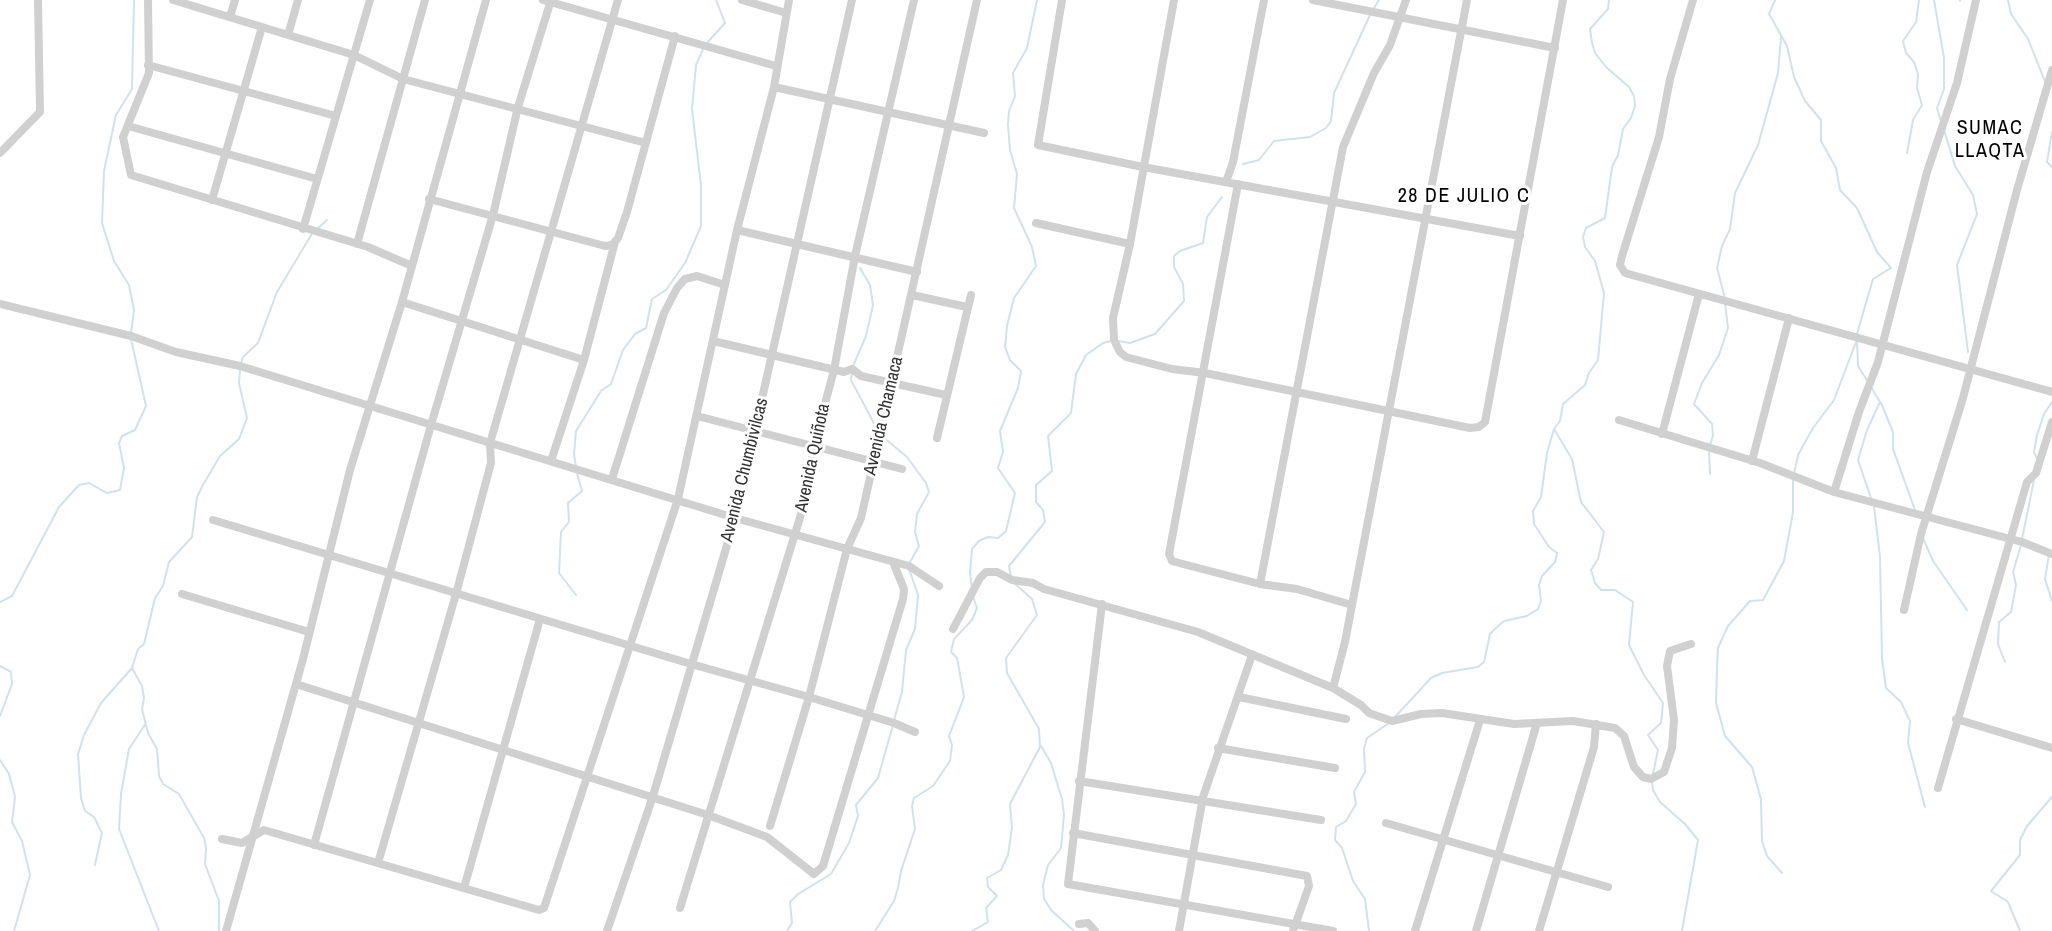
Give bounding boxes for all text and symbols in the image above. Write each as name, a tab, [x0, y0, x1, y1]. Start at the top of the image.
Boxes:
district label: SUMAC LLAQTA	[1955, 117, 2025, 164]
district label: 28 DE JULIO C	[1398, 185, 1530, 209]
street label: Avenida Chamaca	[860, 355, 908, 477]
street label: Avenida Chumbivilcas	[717, 396, 773, 544]
street label: Avenida Quiñota	[791, 402, 835, 514]

